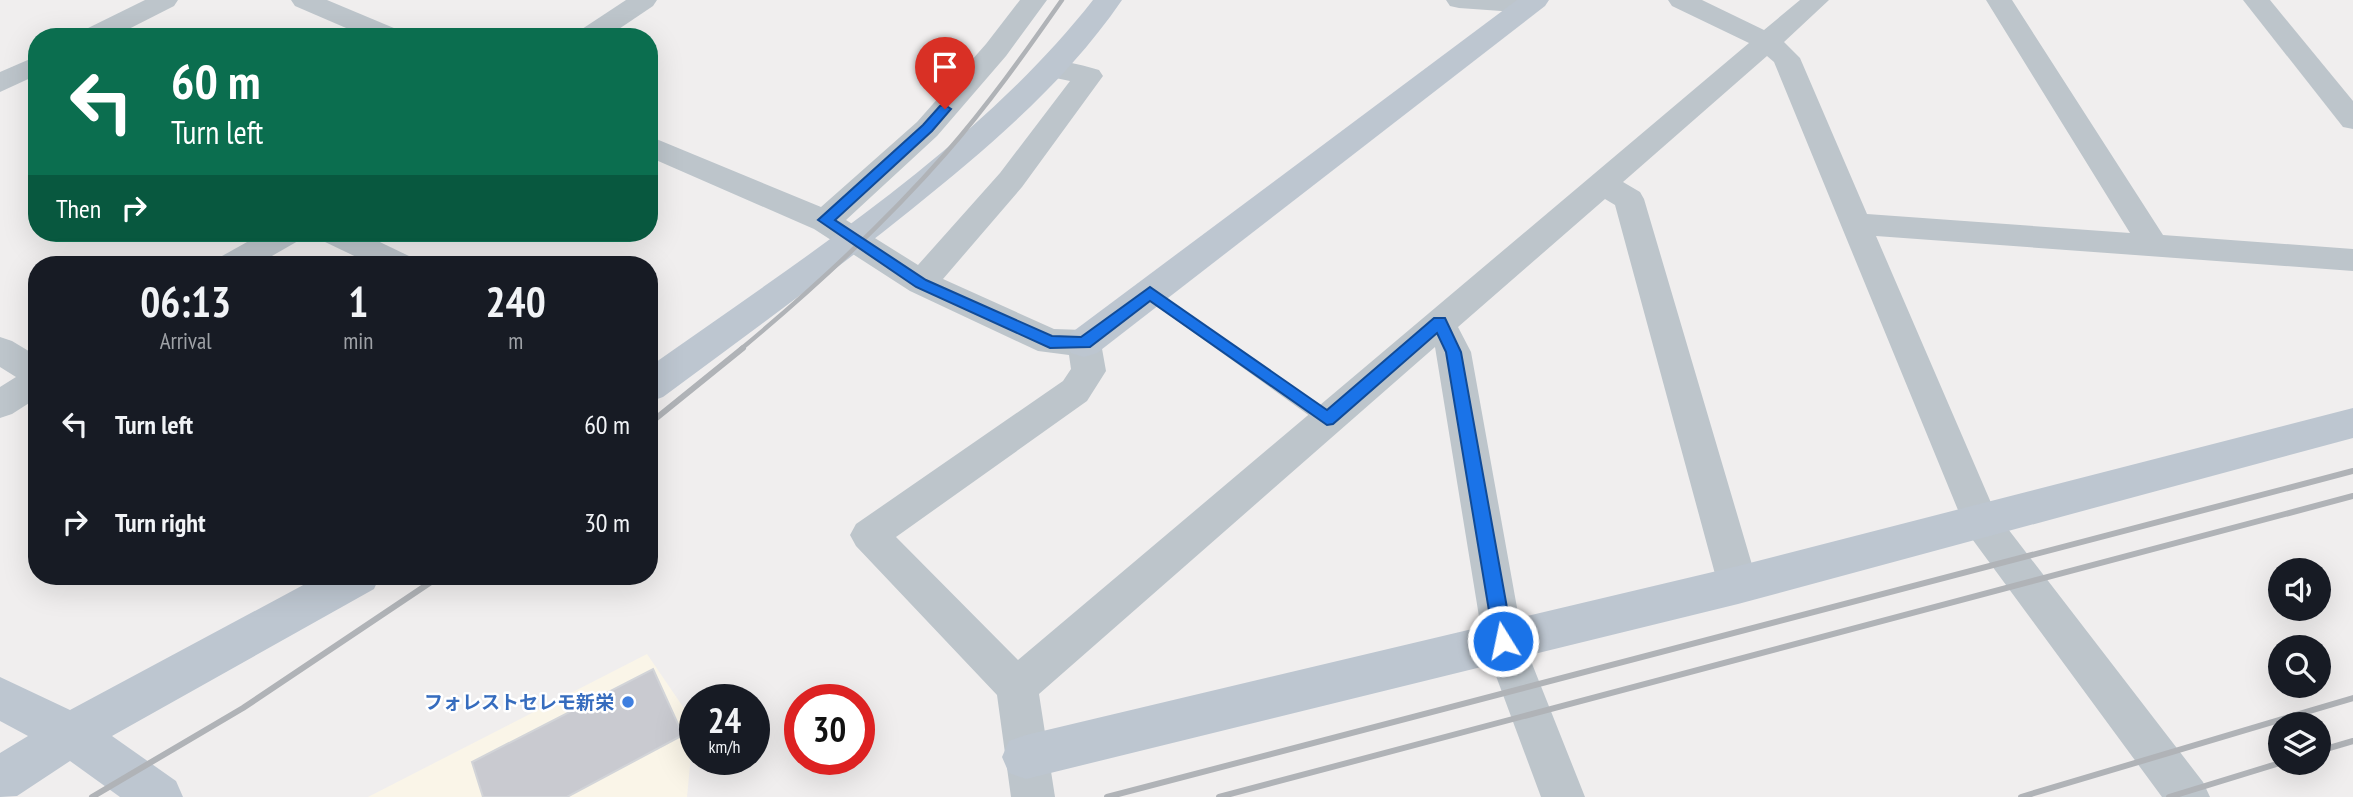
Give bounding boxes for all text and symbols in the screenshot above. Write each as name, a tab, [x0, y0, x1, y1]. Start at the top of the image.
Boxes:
pin	[915, 37, 975, 109]
icon: arrive	[926, 48, 964, 86]
text: 60 m	[171, 49, 260, 113]
icon: left	[56, 56, 147, 147]
text: Turn left	[171, 111, 263, 153]
icon: right	[115, 189, 153, 227]
text: Then	[56, 192, 101, 225]
text: 06:13	[140, 274, 231, 329]
text: 1	[348, 274, 368, 329]
text: 240	[486, 274, 546, 329]
text: Arrival	[160, 326, 212, 355]
text: min	[343, 326, 373, 355]
text: m	[508, 326, 523, 355]
icon: left	[56, 405, 94, 443]
text: Turn left	[115, 408, 193, 441]
text: 60 m	[584, 408, 630, 441]
icon: right	[56, 503, 94, 541]
text: Turn right	[115, 506, 206, 539]
text: 30 m	[584, 506, 630, 539]
map controls	[2268, 558, 2331, 775]
button: sound	[2268, 558, 2331, 621]
position arrow	[1466, 604, 1540, 678]
button: search	[2268, 635, 2331, 698]
speed limit sign: 30	[784, 684, 875, 775]
place label: フォレストセレモ新栄	[424, 690, 614, 714]
marker: フォレストセレモ新栄	[620, 694, 636, 710]
text: 24	[708, 697, 741, 743]
button: layers	[2268, 712, 2331, 775]
text: km/h	[709, 735, 740, 758]

